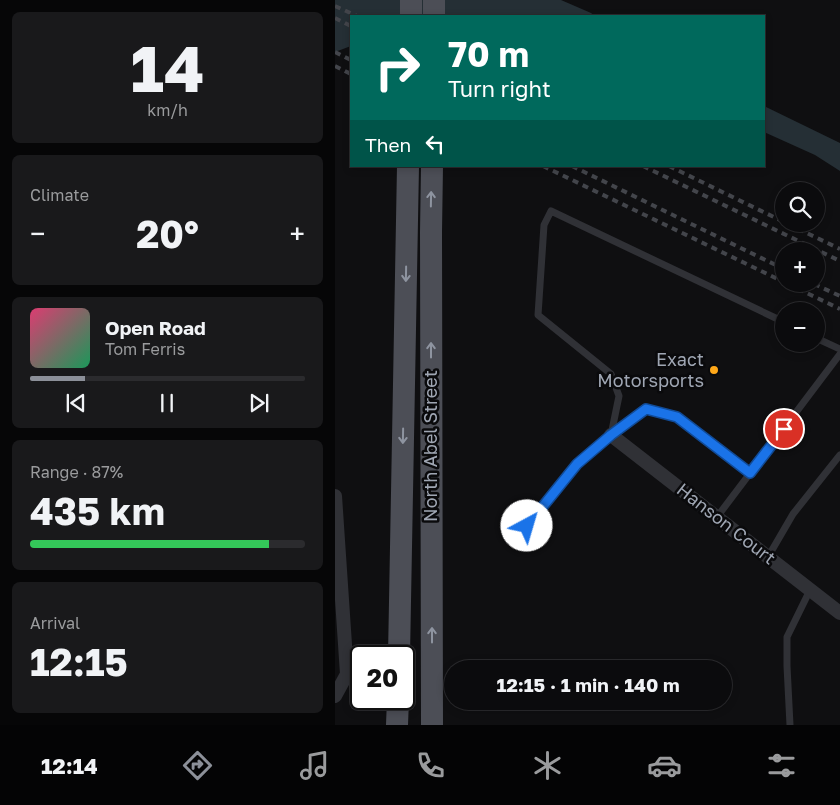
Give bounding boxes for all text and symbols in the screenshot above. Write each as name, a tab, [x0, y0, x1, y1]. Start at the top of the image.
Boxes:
text: 14	[130, 28, 205, 106]
text: 70 m	[448, 33, 529, 75]
icon: right	[365, 35, 430, 100]
text: Turn right	[448, 75, 551, 102]
text: km/h	[147, 100, 188, 120]
icon: left	[421, 130, 449, 158]
text: Then	[365, 133, 411, 156]
map controls	[775, 182, 825, 352]
button: search	[775, 182, 825, 232]
text: Climate	[30, 185, 89, 205]
one-way arrow	[426, 191, 436, 208]
text: 20°	[136, 211, 199, 256]
text: −	[30, 217, 45, 250]
text: +	[290, 217, 305, 250]
button: +	[775, 242, 825, 292]
one-way arrow	[401, 266, 411, 282]
button: −	[775, 302, 825, 352]
text: Open Road	[105, 316, 206, 339]
text: Tom Ferris	[105, 339, 185, 359]
one-way arrow	[426, 342, 436, 358]
place label: Exact Motorsports	[597, 348, 704, 391]
marker: Exact Motorsports	[708, 364, 720, 376]
street label: North Abel Street	[419, 370, 441, 522]
icon: previous	[62, 389, 90, 417]
icon: pause	[153, 389, 181, 417]
icon: next	[245, 389, 273, 417]
pin	[763, 408, 805, 450]
icon: arrive	[770, 415, 798, 443]
one-way arrow	[398, 428, 408, 444]
text: Range · 87%	[30, 462, 123, 482]
street label: Hanson Court	[673, 478, 780, 569]
text: 435 km	[30, 488, 165, 533]
position arrow	[500, 499, 552, 551]
text: Arrival	[30, 613, 80, 633]
one-way arrow	[427, 627, 437, 644]
text: 12:15	[30, 639, 128, 684]
speed limit sign: 20	[350, 645, 415, 710]
text: 12:15 · 1 min · 140 m	[496, 673, 680, 696]
icon: directions	[180, 748, 215, 783]
icon: music	[297, 748, 332, 783]
icon: phone	[413, 748, 448, 783]
icon: climate	[530, 748, 565, 783]
icon: car	[647, 748, 682, 783]
icon: filters	[764, 748, 799, 783]
text: 12:14	[41, 752, 98, 779]

